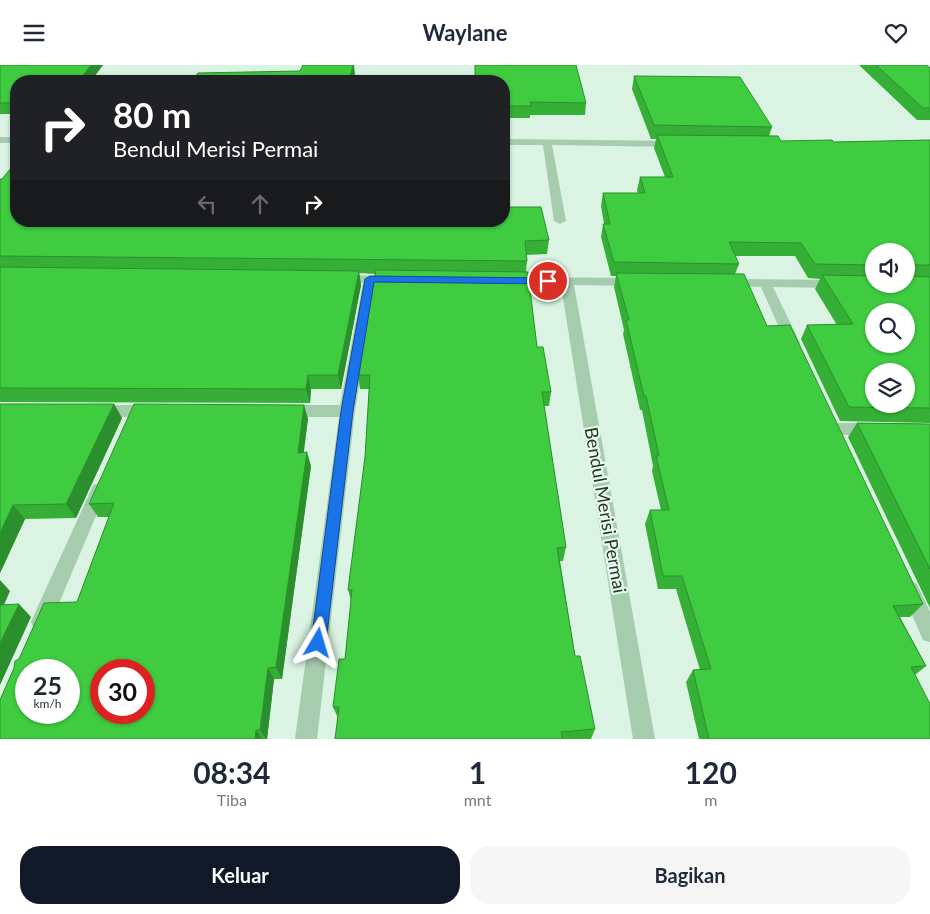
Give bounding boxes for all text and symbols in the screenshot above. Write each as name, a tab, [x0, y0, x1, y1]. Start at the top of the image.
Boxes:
icon: menu	[20, 19, 48, 47]
text: Waylane	[422, 19, 508, 46]
icon: heart	[882, 19, 910, 47]
text: 80 m	[113, 93, 191, 135]
icon: right	[30, 95, 95, 160]
text: Bendul Merisi Permai	[113, 135, 318, 162]
icon: left	[193, 190, 221, 218]
icon: ahead	[246, 190, 274, 218]
icon: right	[299, 190, 327, 218]
map controls	[865, 243, 915, 413]
button: sound	[865, 243, 915, 293]
pin	[527, 260, 569, 302]
icon: arrive	[534, 267, 562, 295]
button: search	[865, 303, 915, 353]
button: layers	[865, 363, 915, 413]
street label: Bendul Merisi Permai	[581, 425, 631, 595]
position arrow	[291, 616, 343, 668]
speed limit sign: 30	[90, 659, 155, 724]
text: 25	[33, 670, 62, 700]
text: km/h	[33, 696, 62, 711]
text: 08:34	[193, 754, 271, 790]
text: 1	[469, 754, 486, 790]
text: 120	[685, 754, 737, 790]
text: Tiba	[217, 790, 247, 809]
text: mnt	[464, 790, 491, 809]
text: m	[704, 790, 717, 809]
button: Keluar	[20, 846, 460, 904]
button: Bagikan	[470, 846, 910, 904]

